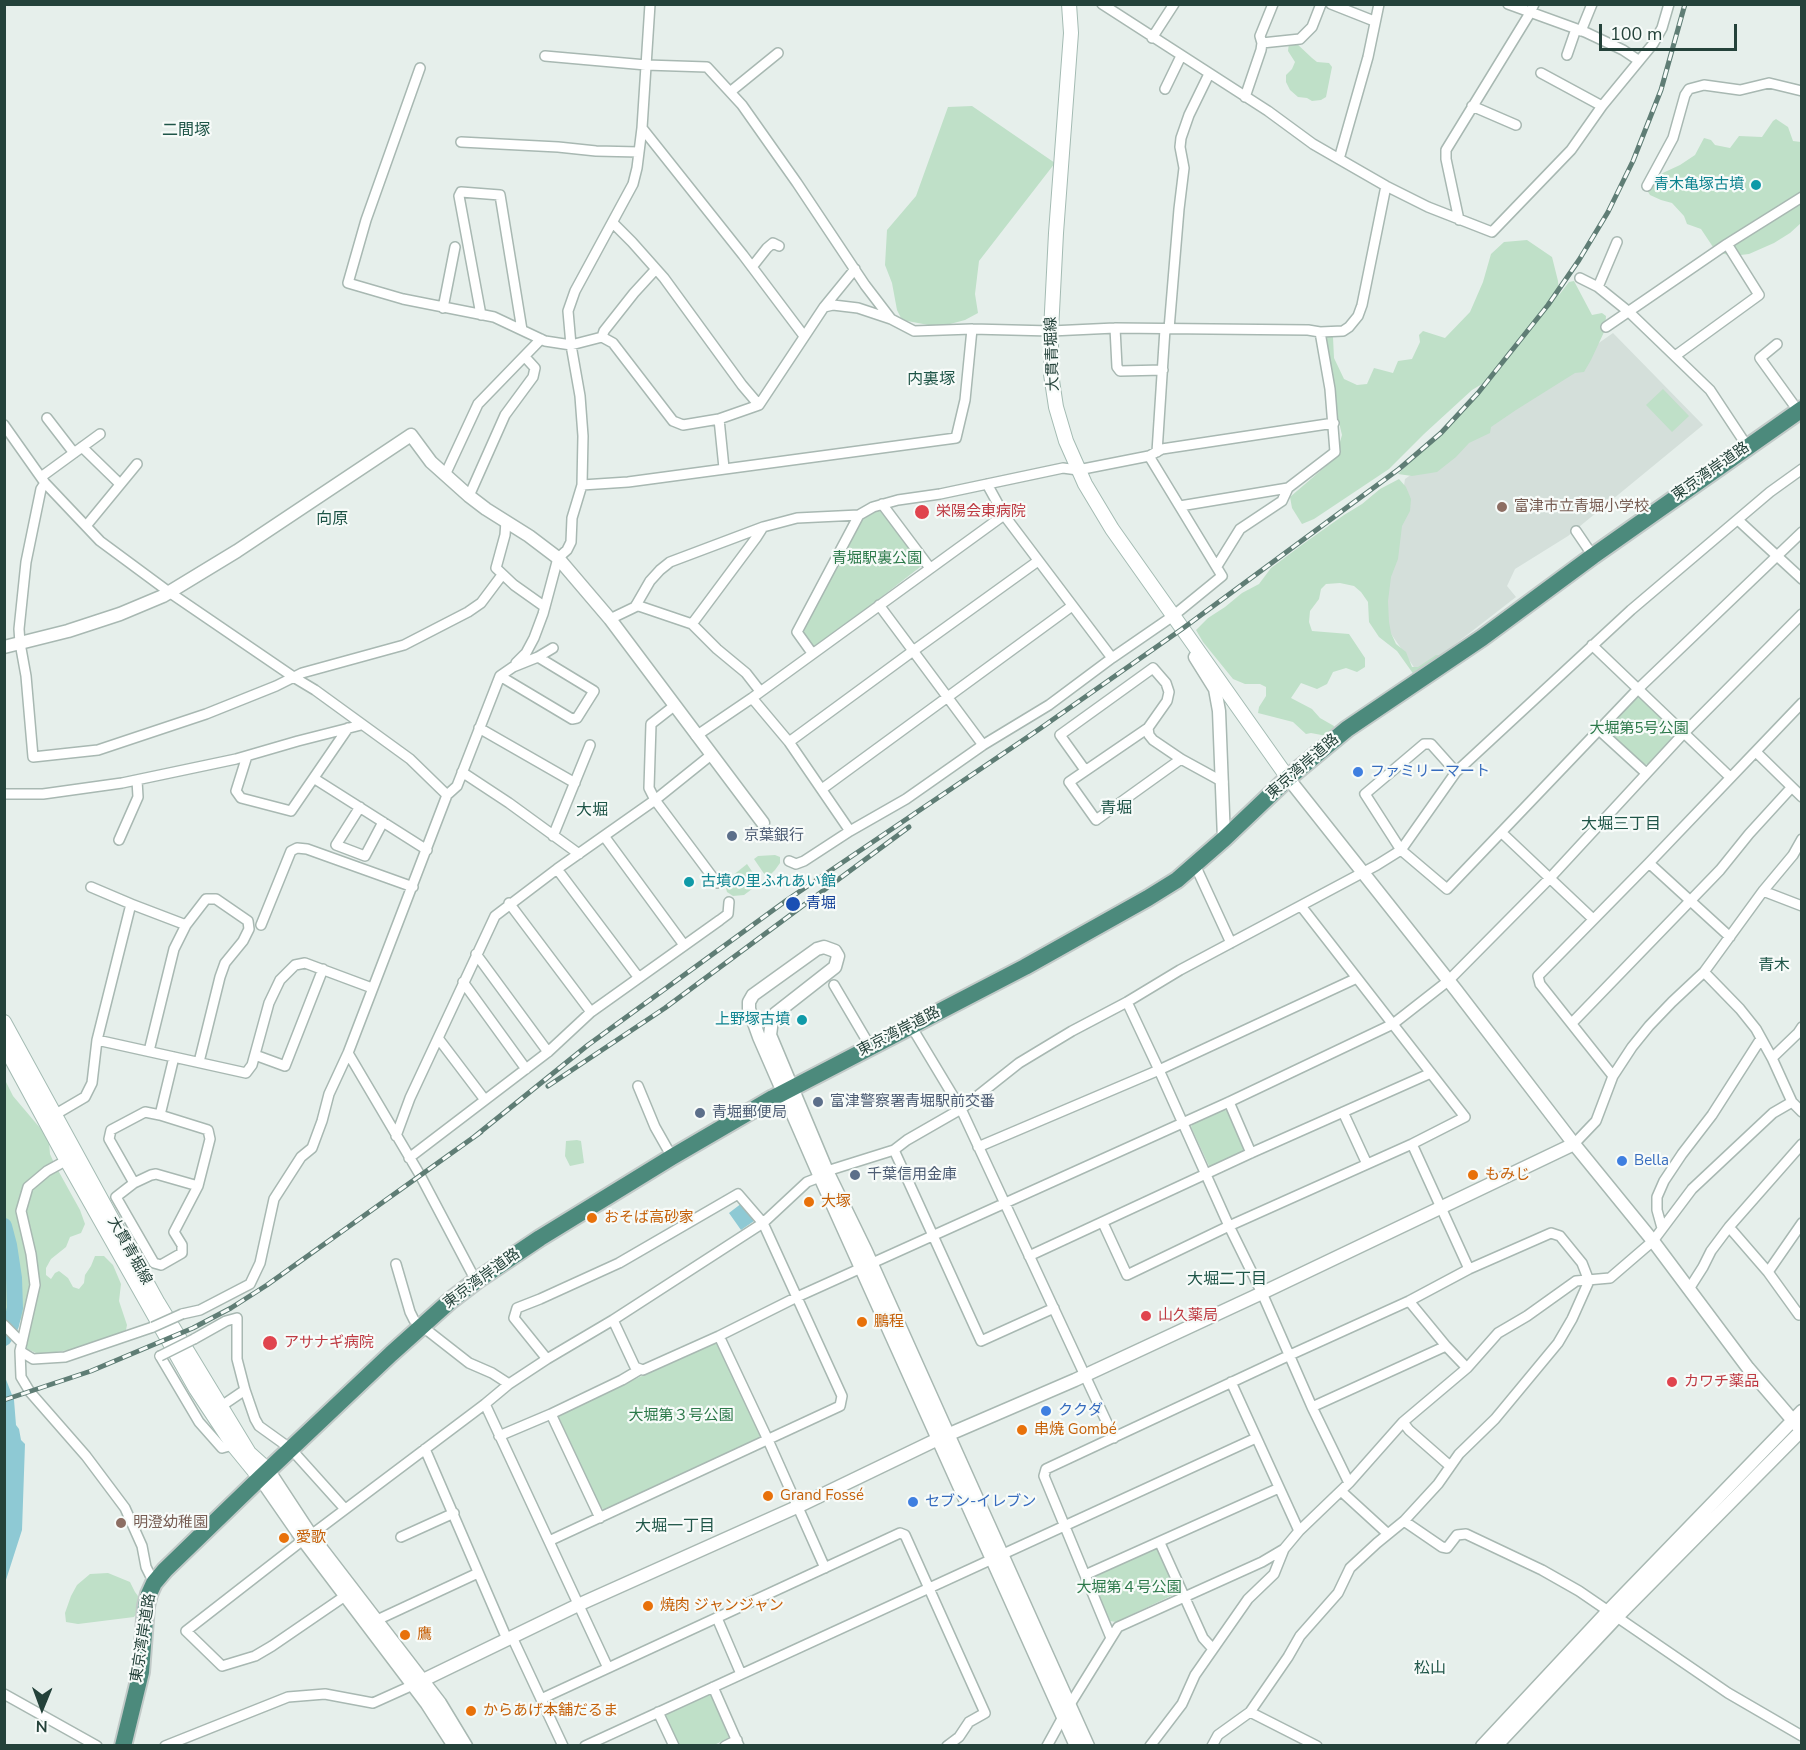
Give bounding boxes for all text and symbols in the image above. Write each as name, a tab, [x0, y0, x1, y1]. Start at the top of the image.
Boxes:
scale bar	[1602, 12, 1740, 50]
text: 100 m	[1610, 22, 1662, 46]
district label: 二間塚	[162, 121, 210, 141]
place label: 青木亀塚古墳	[1654, 176, 1744, 194]
marker: 青木亀塚古墳	[1749, 178, 1763, 192]
street label: 大貫青堀線	[1043, 316, 1063, 392]
district label: 内裏塚	[907, 370, 955, 390]
street label: 東京湾岸道路	[1669, 439, 1753, 505]
place label: 富津市立青堀小学校	[1514, 498, 1649, 516]
marker: 富津市立青堀小学校	[1495, 500, 1509, 514]
marker: 栄陽会東病院	[913, 503, 931, 521]
place label: 栄陽会東病院	[936, 503, 1026, 521]
district label: 向原	[316, 510, 348, 530]
park label: 青堀駅裏公園	[832, 550, 922, 568]
park label: 大堀第5号公園	[1590, 720, 1688, 738]
street label: 東京湾岸道路	[1263, 731, 1343, 803]
place label: ファミリーマート	[1370, 763, 1490, 781]
marker: ファミリーマート	[1351, 765, 1365, 779]
district label: 青堀	[1100, 799, 1132, 819]
district label: 大堀	[576, 801, 608, 821]
district label: 大堀三丁目	[1581, 815, 1661, 835]
place label: 京葉銀行	[744, 827, 804, 845]
marker: 京葉銀行	[725, 829, 739, 843]
place label: 古墳の里ふれあい館	[701, 873, 836, 891]
marker: 古墳の里ふれあい館	[682, 875, 696, 889]
marker: 青堀	[784, 895, 802, 913]
place label: 青堀	[806, 895, 836, 913]
district label: 青木	[1758, 956, 1790, 976]
street label: 東京湾岸道路	[855, 1004, 943, 1060]
place label: 上野塚古墳	[715, 1011, 790, 1029]
marker: 上野塚古墳	[795, 1013, 809, 1027]
place label: 富津警察署青堀駅前交番	[830, 1093, 995, 1111]
marker: 富津警察署青堀駅前交番	[811, 1095, 825, 1109]
place label: 青堀郵便局	[712, 1104, 787, 1122]
marker: 青堀郵便局	[693, 1106, 707, 1120]
place label: Bella	[1634, 1152, 1669, 1170]
marker: Bella	[1615, 1154, 1629, 1168]
place label: 千葉信用金庫	[867, 1166, 957, 1184]
place label: もみじ	[1485, 1166, 1530, 1184]
marker: 千葉信用金庫	[848, 1168, 862, 1182]
marker: もみじ	[1466, 1168, 1480, 1182]
place label: 大塚	[821, 1193, 851, 1211]
marker: 大塚	[802, 1195, 816, 1209]
place label: おそば高砂家	[604, 1209, 694, 1227]
marker: おそば高砂家	[585, 1211, 599, 1225]
street label: 大貫青堀線	[103, 1214, 155, 1288]
street label: 東京湾岸道路	[440, 1245, 524, 1313]
district label: 大堀二丁目	[1187, 1270, 1267, 1290]
place label: 山久薬局	[1158, 1307, 1218, 1325]
marker: 山久薬局	[1139, 1309, 1153, 1323]
place label: 鵬程	[874, 1313, 904, 1331]
marker: 鵬程	[855, 1315, 869, 1329]
marker: アサナギ病院	[261, 1334, 279, 1352]
place label: アサナギ病院	[284, 1334, 374, 1352]
place label: カワチ薬品	[1684, 1373, 1759, 1391]
marker: カワチ薬品	[1665, 1375, 1679, 1389]
place label: ククダ	[1058, 1402, 1103, 1420]
marker: ククダ	[1039, 1404, 1053, 1418]
park label: 大堀第３号公園	[629, 1407, 733, 1425]
place label: 串焼 Gombé	[1034, 1421, 1117, 1439]
marker: 串焼 Gombé	[1015, 1423, 1029, 1437]
place label: Grand Fossé	[780, 1487, 864, 1505]
marker: Grand Fossé	[761, 1489, 775, 1503]
place label: セブン-イレブン	[925, 1493, 1036, 1511]
marker: セブン-イレブン	[906, 1495, 920, 1509]
place label: 明澄幼稚園	[133, 1514, 208, 1532]
marker: 明澄幼稚園	[114, 1516, 128, 1530]
district label: 大堀一丁目	[635, 1517, 715, 1537]
place label: 愛歌	[296, 1529, 326, 1547]
marker: 愛歌	[277, 1531, 291, 1545]
park label: 大堀第４号公園	[1077, 1579, 1181, 1597]
street label: 東京湾岸道路	[128, 1592, 160, 1684]
place label: 焼肉 ジャンジャン	[660, 1597, 784, 1615]
marker: 焼肉 ジャンジャン	[641, 1599, 655, 1613]
place label: 鷹	[417, 1626, 432, 1644]
marker: 鷹	[398, 1628, 412, 1642]
district label: 松山	[1414, 1659, 1446, 1679]
north arrow	[12, 1678, 72, 1738]
place label: からあげ本舗だるま	[483, 1702, 618, 1720]
marker: からあげ本舗だるま	[464, 1704, 478, 1718]
text: N	[36, 1715, 48, 1737]

